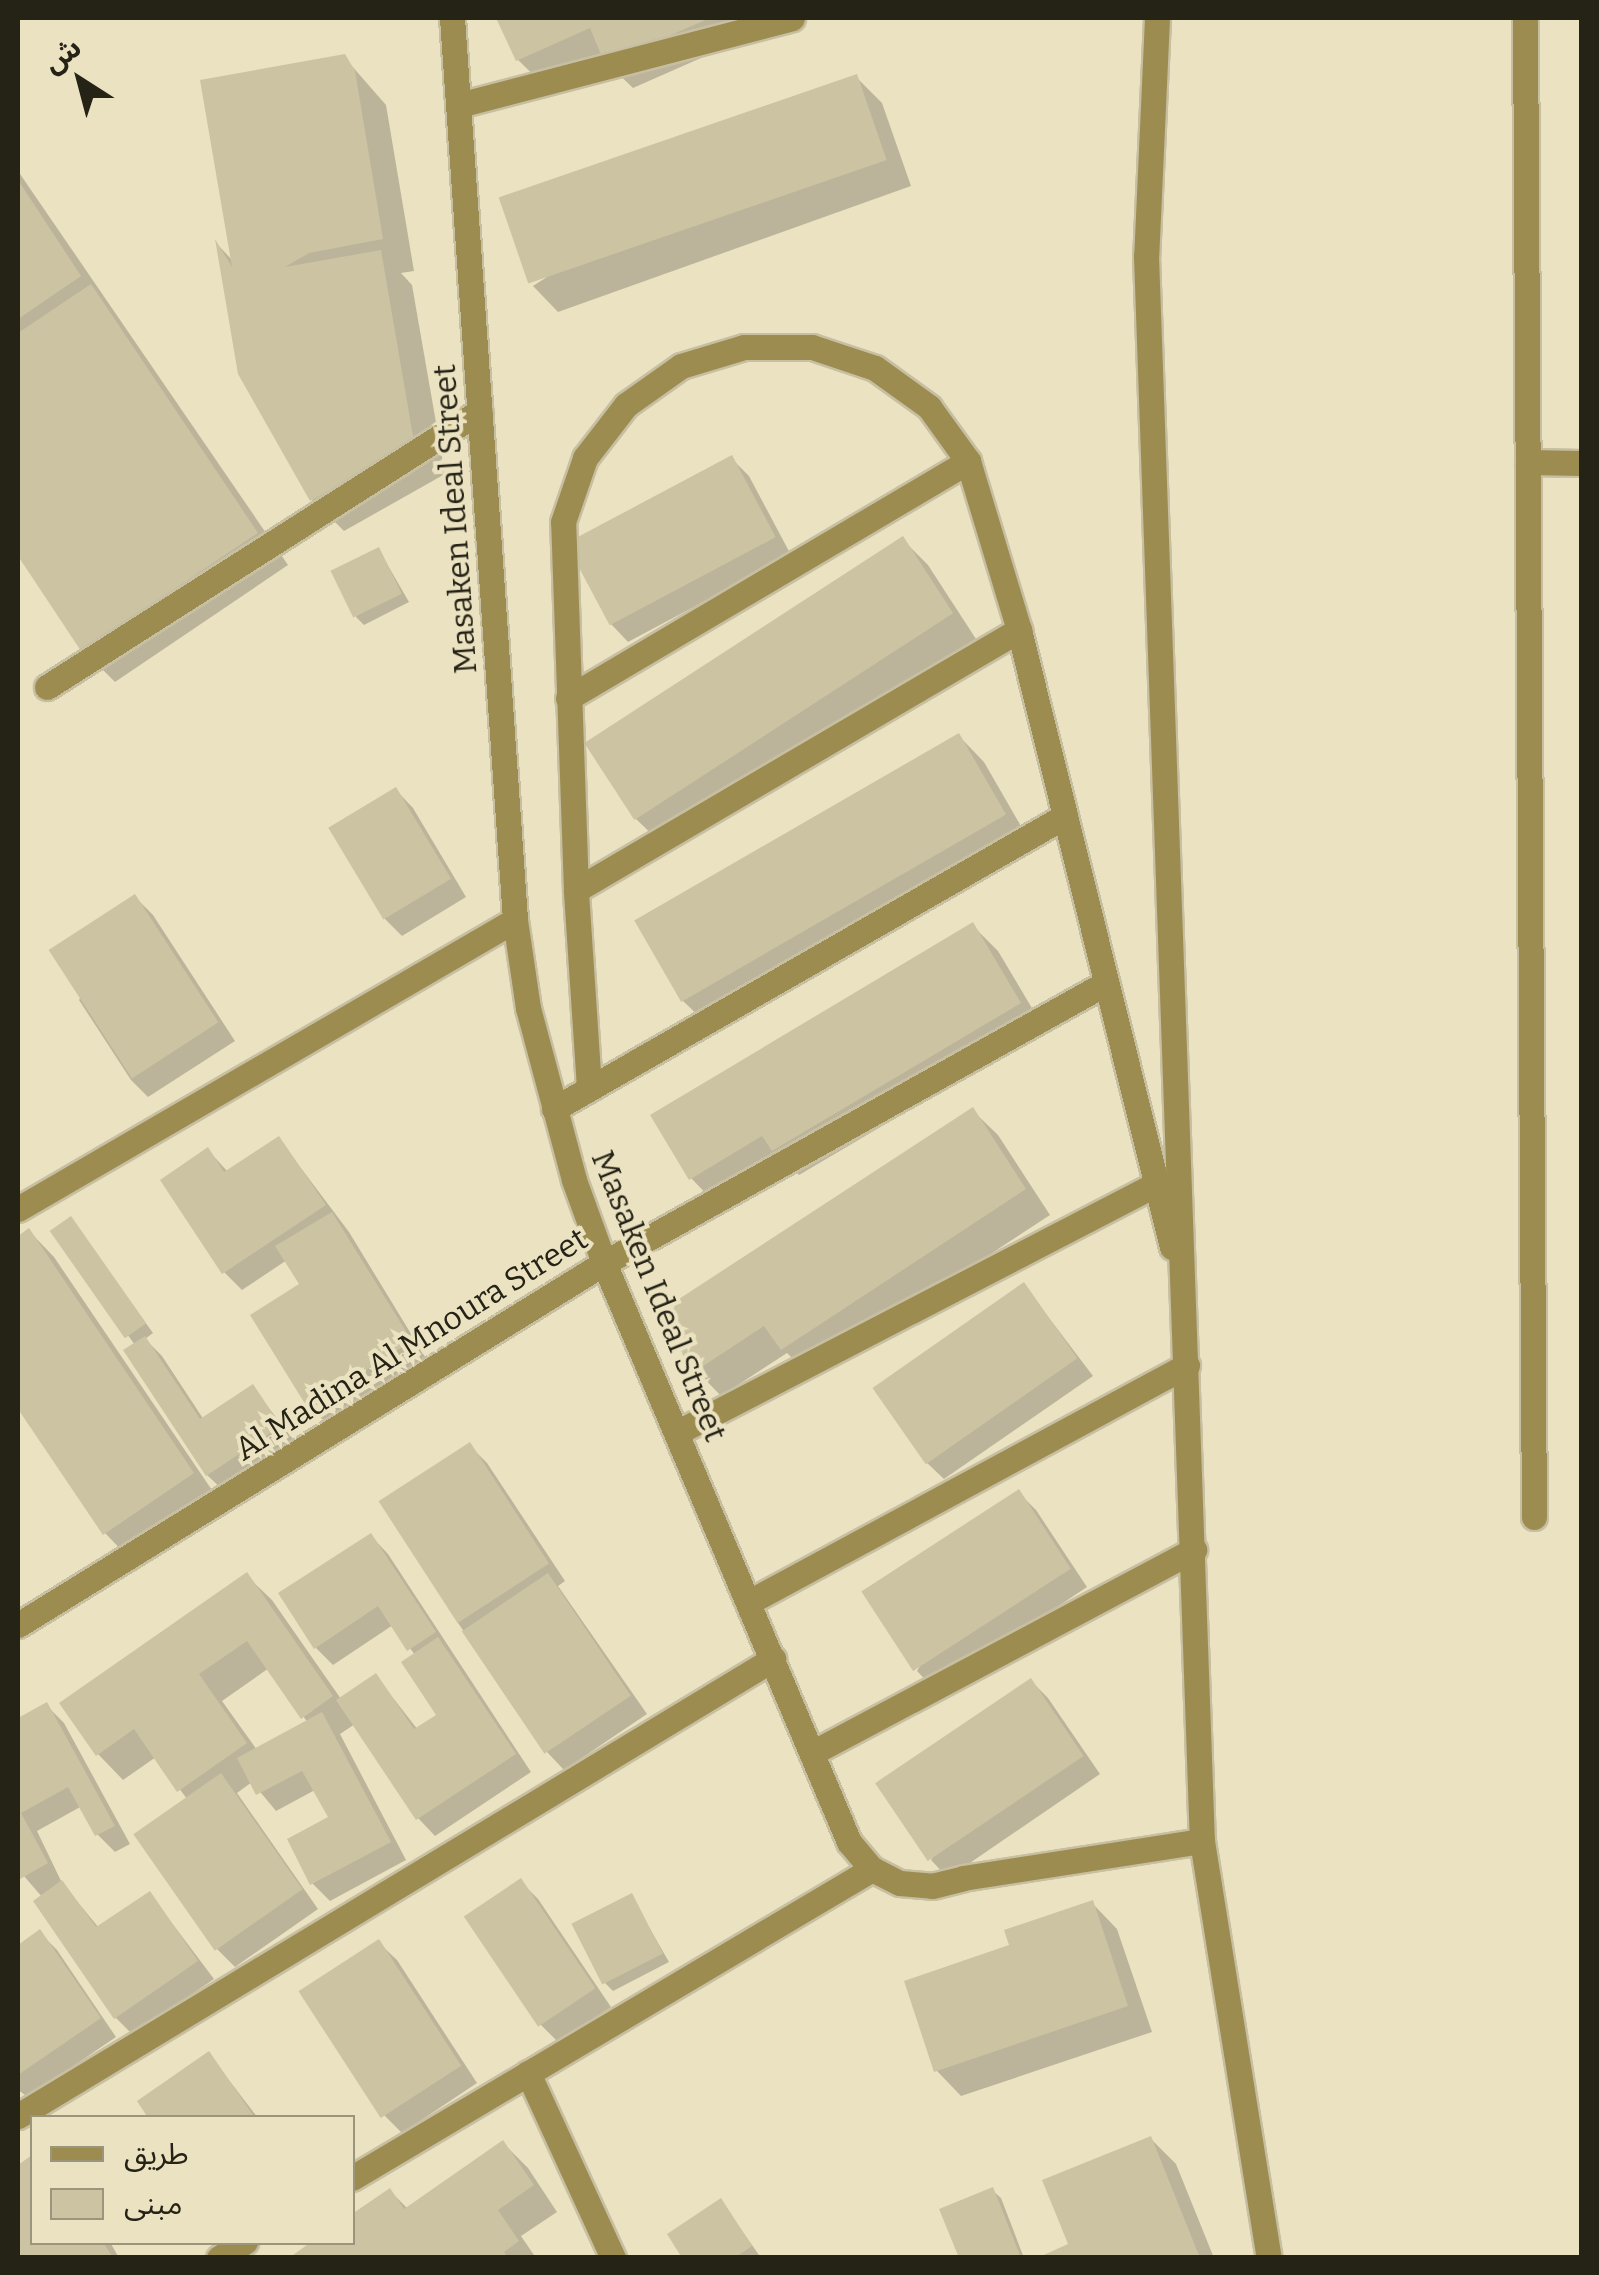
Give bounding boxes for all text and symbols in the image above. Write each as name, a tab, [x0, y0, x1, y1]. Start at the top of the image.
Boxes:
north arrow	[30, 30, 130, 130]
text: ش	[37, 31, 87, 80]
street label: Masaken Ideal Street	[425, 363, 485, 675]
street label: Masaken Ideal Street	[583, 1145, 735, 1447]
street label: Al Madina Al Mnoura Street	[228, 1220, 594, 1468]
legend	[30, 2115, 355, 2245]
text: طريق	[124, 2136, 189, 2172]
text: مبنى	[124, 2186, 182, 2222]

